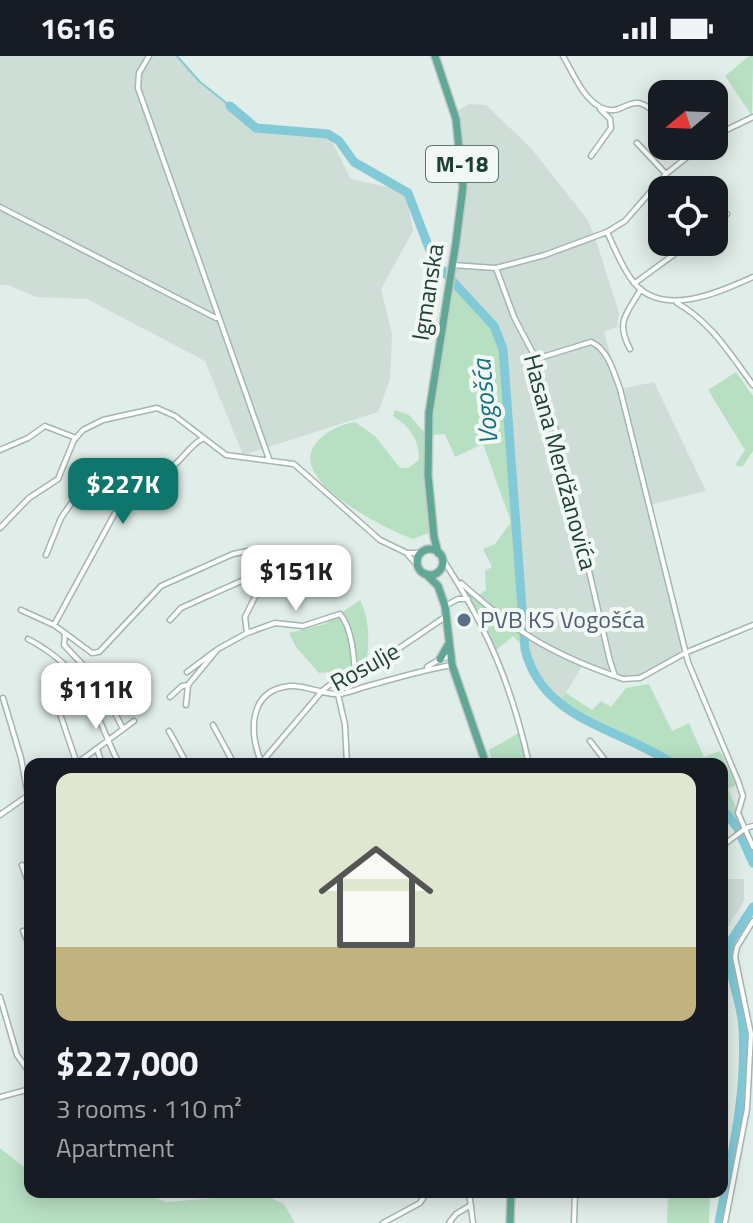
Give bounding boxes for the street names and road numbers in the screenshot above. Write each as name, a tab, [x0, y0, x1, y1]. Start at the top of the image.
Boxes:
road number: M-18	[426, 146, 498, 182]
street label: Igmanska	[402, 241, 452, 343]
street label: Hasana Merdžanovića	[515, 350, 607, 574]
street label: Rosulje	[323, 632, 406, 700]

